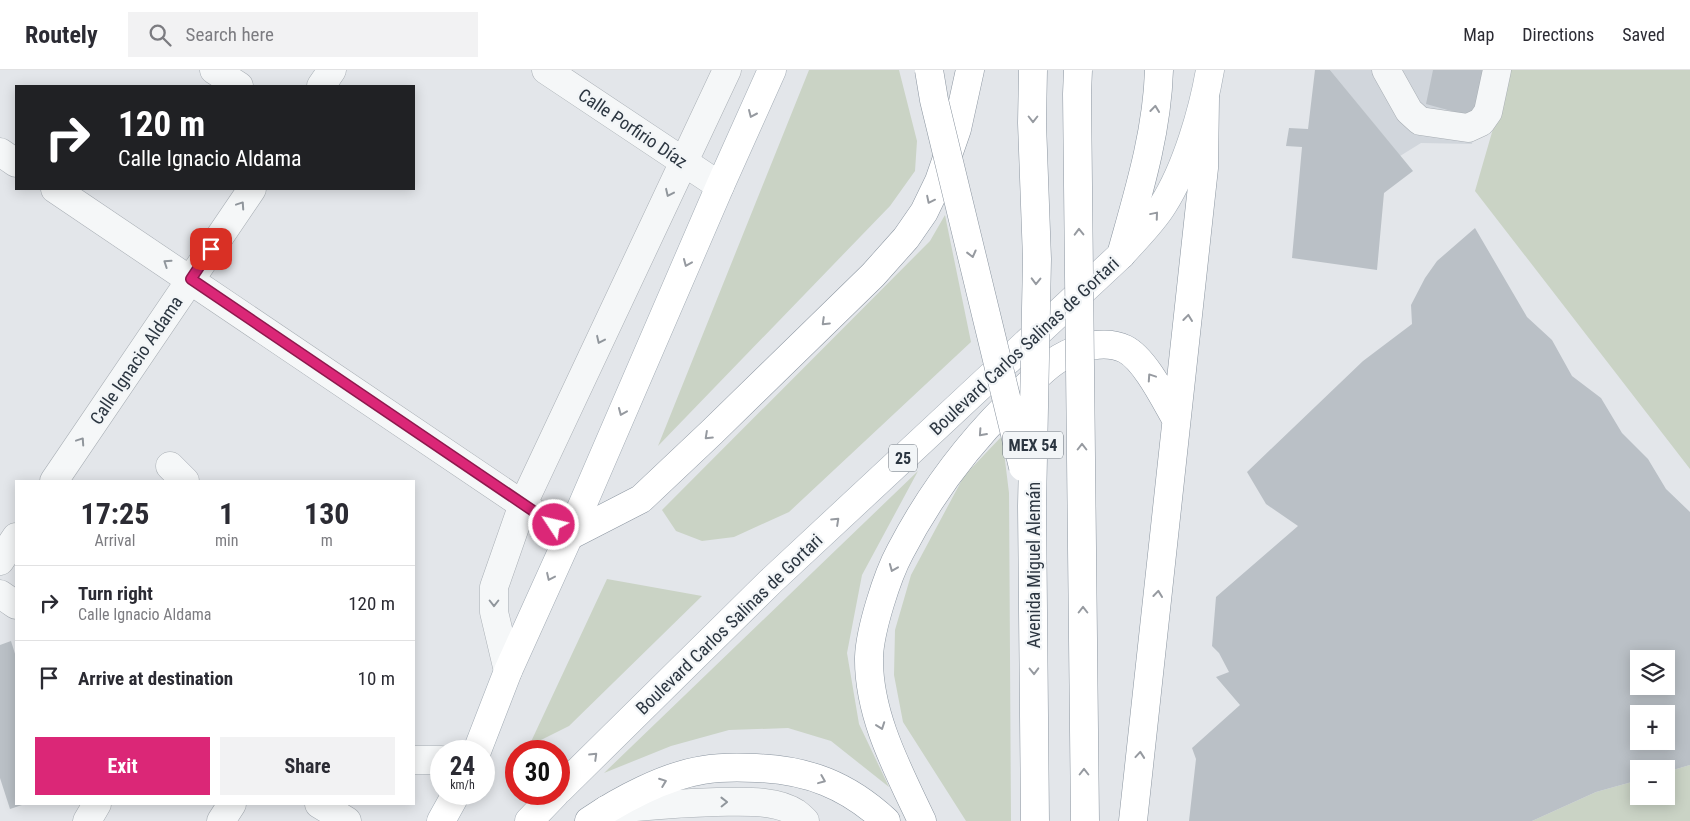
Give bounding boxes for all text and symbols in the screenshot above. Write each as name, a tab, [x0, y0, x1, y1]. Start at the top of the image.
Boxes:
search box	[128, 12, 478, 57]
text: Routely	[25, 21, 98, 49]
icon: search	[146, 21, 174, 49]
text: Search here	[186, 23, 274, 46]
text: Map	[1463, 24, 1494, 45]
text: Directions	[1522, 24, 1594, 45]
text: Saved	[1622, 24, 1665, 45]
street label: Calle Porfirio Díaz	[575, 84, 691, 172]
text: 120 m	[118, 104, 205, 145]
icon: right	[35, 105, 100, 170]
one-way arrow	[1149, 105, 1160, 113]
one-way arrow	[749, 109, 759, 118]
one-way arrow	[1028, 115, 1038, 123]
text: Calle Ignacio Aldama	[118, 146, 302, 171]
one-way arrow	[665, 188, 675, 197]
one-way arrow	[926, 195, 936, 204]
one-way arrow	[235, 201, 244, 211]
one-way arrow	[1150, 211, 1159, 220]
pin	[190, 228, 232, 270]
one-way arrow	[1074, 228, 1084, 236]
icon: arrive	[197, 235, 225, 263]
one-way arrow	[966, 249, 977, 258]
street label: Boulevard Carlos Salinas de Gortari	[925, 253, 1123, 439]
one-way arrow	[682, 258, 693, 267]
one-way arrow	[163, 260, 173, 269]
one-way arrow	[1031, 277, 1042, 285]
street label: Calle Ignacio Aldama	[85, 292, 187, 428]
one-way arrow	[1182, 314, 1193, 322]
one-way arrow	[821, 316, 830, 325]
one-way arrow	[595, 335, 606, 344]
one-way arrow	[1148, 373, 1157, 383]
one-way arrow	[618, 407, 629, 416]
one-way arrow	[979, 427, 988, 436]
one-way arrow	[705, 430, 714, 439]
road number: MEX 54	[1003, 432, 1063, 458]
one-way arrow	[75, 437, 84, 447]
one-way arrow	[1077, 443, 1087, 451]
road number: 25	[889, 444, 917, 472]
street label: Avenida Miguel Alemán	[1023, 482, 1044, 648]
text: 17:25	[81, 496, 149, 531]
text: 1	[219, 496, 234, 531]
text: 130	[304, 496, 349, 531]
position arrow	[527, 498, 579, 550]
one-way arrow	[831, 518, 840, 527]
street label: Boulevard Carlos Salinas de Gortari	[631, 529, 827, 719]
text: Arrival	[95, 531, 135, 550]
text: min	[215, 531, 238, 550]
text: m	[321, 531, 333, 550]
one-way arrow	[889, 563, 899, 572]
one-way arrow	[546, 572, 557, 581]
text: Turn right	[78, 582, 153, 605]
icon: right	[35, 589, 63, 617]
one-way arrow	[1152, 589, 1163, 597]
text: 120 m	[348, 592, 395, 615]
one-way arrow	[489, 600, 499, 607]
text: Calle Ignacio Aldama	[78, 605, 212, 624]
one-way arrow	[1078, 606, 1088, 614]
map controls	[1630, 650, 1675, 805]
button: layers	[1630, 650, 1675, 695]
icon: arrive	[35, 664, 63, 692]
text: Arrive at destination	[78, 667, 233, 690]
text: 10 m	[358, 667, 395, 690]
one-way arrow	[1029, 668, 1039, 675]
button: +	[1630, 705, 1675, 750]
one-way arrow	[875, 721, 885, 729]
button: Exit	[35, 737, 210, 795]
button: Share	[220, 737, 395, 795]
speed limit sign: 30	[505, 740, 570, 805]
one-way arrow	[1134, 751, 1145, 759]
text: 24	[450, 752, 475, 781]
one-way arrow	[588, 752, 597, 761]
button: −	[1630, 760, 1675, 805]
one-way arrow	[1079, 768, 1090, 776]
one-way arrow	[817, 774, 825, 784]
text: km/h	[450, 778, 475, 792]
one-way arrow	[658, 778, 667, 789]
one-way arrow	[720, 797, 728, 807]

